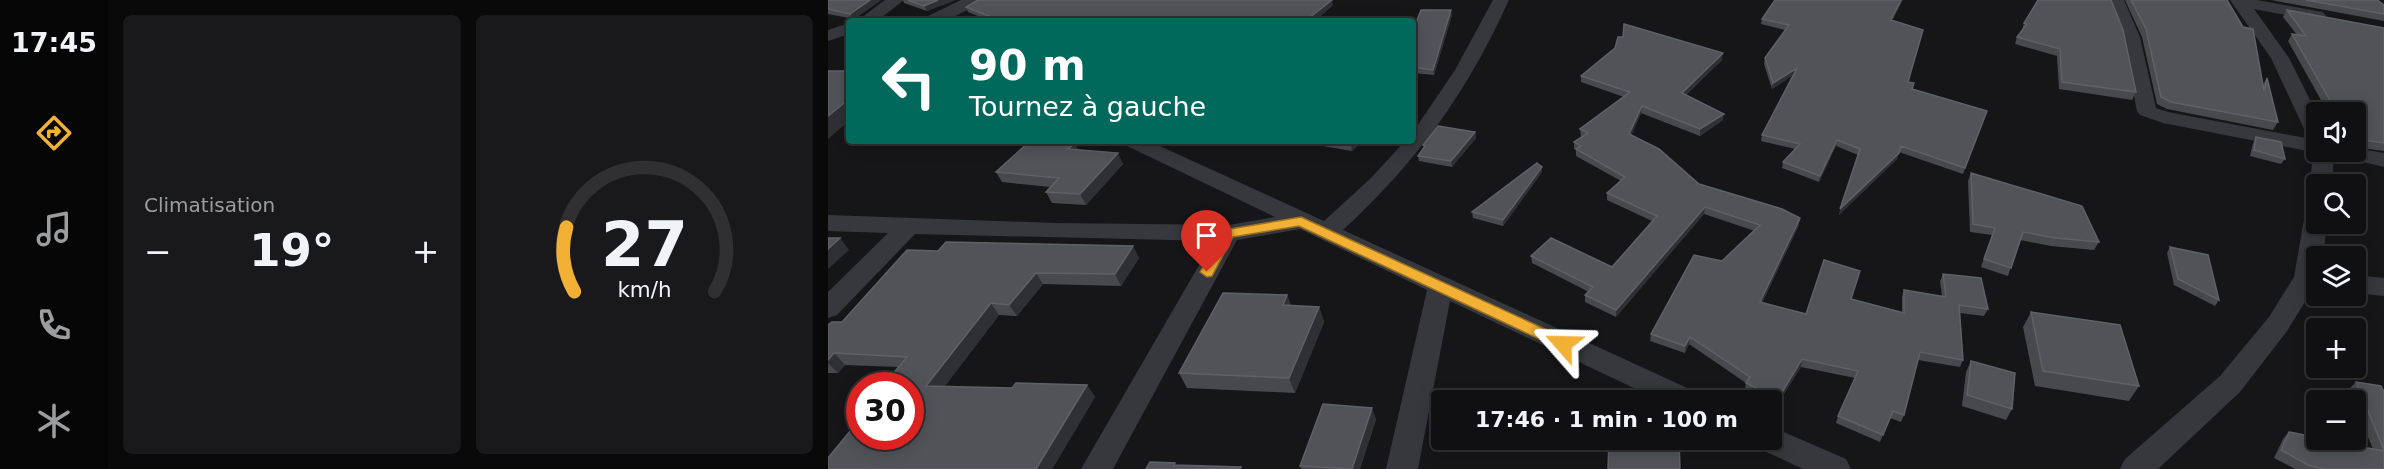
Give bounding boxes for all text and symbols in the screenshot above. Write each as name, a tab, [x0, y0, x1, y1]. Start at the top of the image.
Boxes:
text: 17:45	[11, 27, 97, 58]
text: 90 m	[969, 41, 1086, 90]
icon: left	[870, 42, 948, 120]
text: Tournez à gauche	[969, 91, 1206, 122]
map controls	[2306, 102, 2366, 450]
button: sound	[2306, 102, 2366, 162]
icon: directions	[33, 112, 75, 154]
button: search	[2306, 174, 2366, 234]
text: Climatisation	[144, 193, 275, 217]
icon: music	[33, 208, 75, 250]
text: 27	[601, 208, 688, 281]
pin	[1181, 210, 1232, 272]
icon: arrive	[1190, 219, 1223, 252]
text: 19°	[249, 224, 334, 277]
text: −	[144, 232, 172, 271]
text: +	[412, 232, 440, 271]
button: layers	[2306, 246, 2366, 306]
text: km/h	[617, 277, 671, 302]
icon: phone	[33, 304, 75, 346]
position arrow	[1531, 312, 1595, 376]
button: +	[2306, 318, 2366, 378]
speed limit sign: 30	[846, 372, 924, 450]
button: −	[2306, 390, 2366, 450]
icon: climate	[33, 400, 75, 442]
text: 17:46 · 1 min · 100 m	[1475, 407, 1738, 432]

